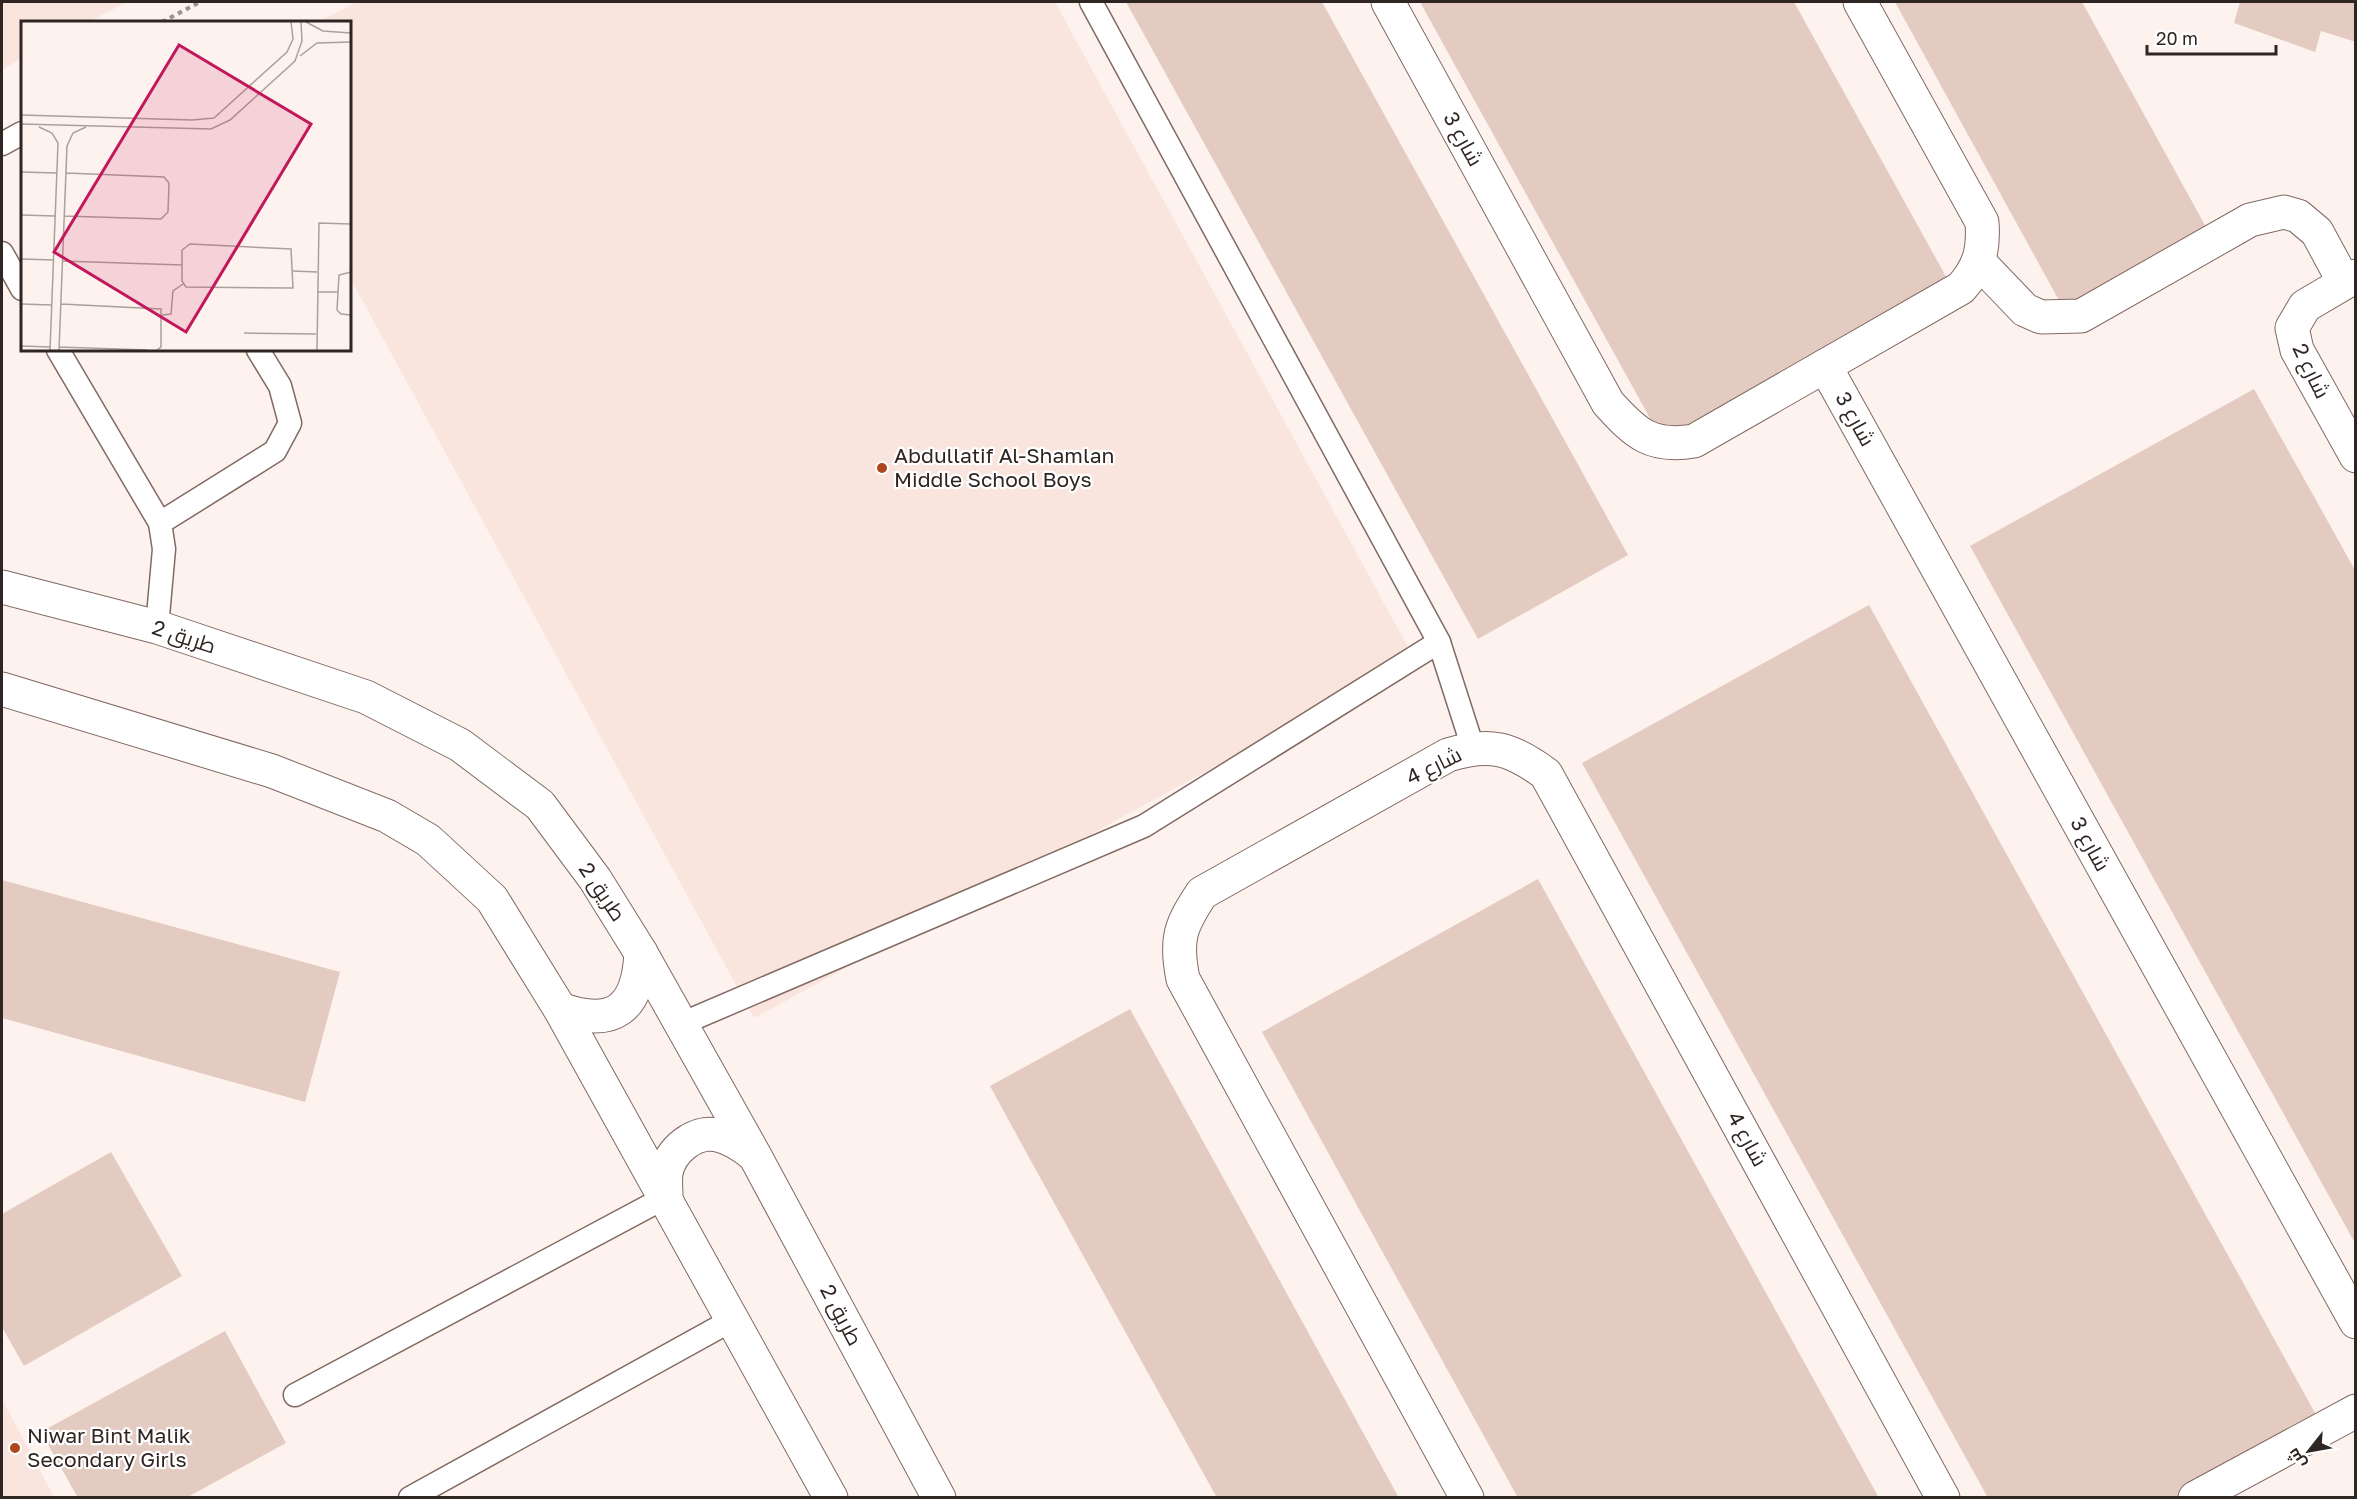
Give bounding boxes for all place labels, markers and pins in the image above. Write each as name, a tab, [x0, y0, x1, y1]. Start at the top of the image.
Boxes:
place label: Abdullatif Al-Shamlan Middle School Boys	[894, 442, 1114, 492]
marker: Abdullatif Al-Shamlan Middle School Boys	[875, 461, 889, 475]
place label: Niwar Bint Malik Secondary Girls	[27, 1422, 191, 1472]
marker: Niwar Bint Malik Secondary Girls	[8, 1441, 22, 1455]

